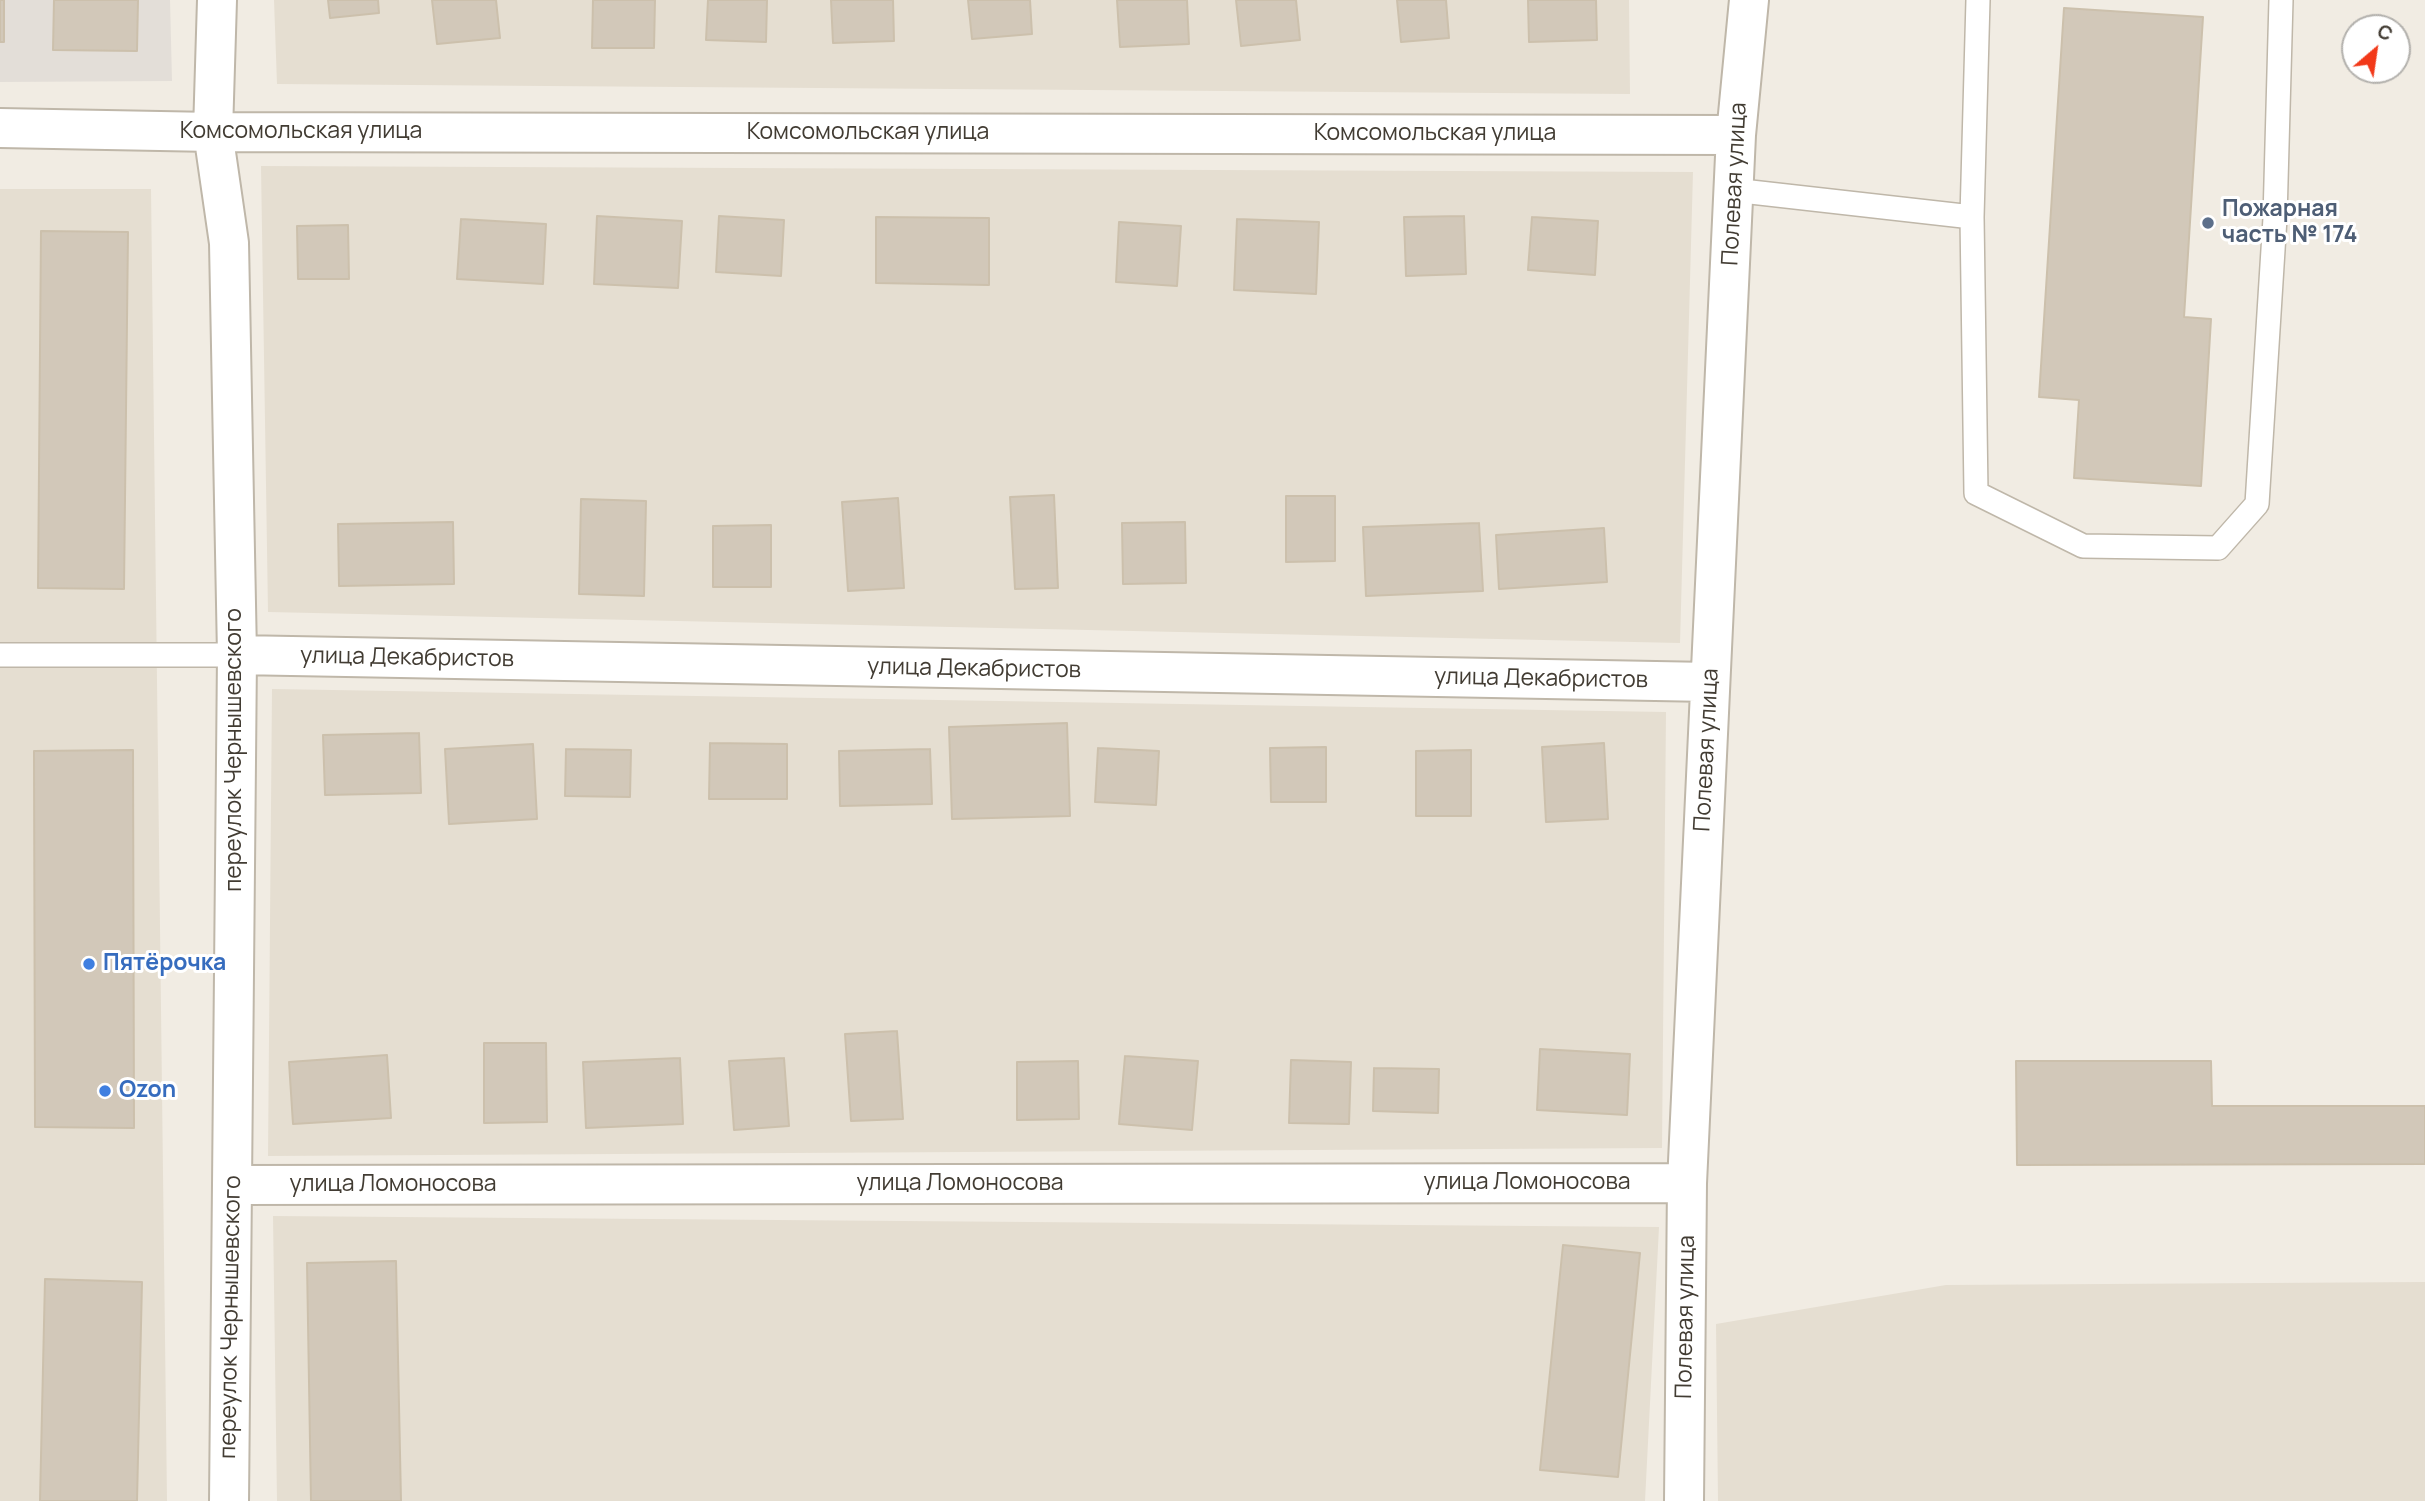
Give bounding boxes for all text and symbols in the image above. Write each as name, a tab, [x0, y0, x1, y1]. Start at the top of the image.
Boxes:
north arrow	[2341, 14, 2411, 84]
text: С	[2373, 18, 2398, 47]
street label: Полевая улица	[1717, 102, 1753, 266]
street label: Комсомольская улица	[180, 118, 422, 146]
street label: Комсомольская улица	[747, 119, 989, 147]
street label: Комсомольская улица	[1314, 120, 1556, 148]
place label: Пожарная часть № 174	[2222, 196, 2358, 250]
marker: Пожарная часть № 174	[2200, 215, 2216, 231]
street label: переулок Чернышевского	[221, 608, 249, 892]
street label: улица Декабристов	[300, 642, 514, 674]
street label: улица Декабристов	[867, 653, 1081, 685]
street label: улица Декабристов	[1434, 663, 1648, 695]
street label: Полевая улица	[1689, 668, 1725, 832]
place label: Пятёрочка	[103, 950, 226, 978]
marker: Пятёрочка	[81, 956, 97, 972]
place label: Ozon	[119, 1077, 176, 1105]
marker: Ozon	[97, 1083, 113, 1099]
street label: улица Ломоносова	[1423, 1169, 1631, 1197]
street label: улица Ломоносова	[856, 1170, 1064, 1198]
street label: улица Ломоносова	[289, 1171, 497, 1199]
street label: переулок Чернышевского	[215, 1175, 247, 1459]
street label: Полевая улица	[1671, 1235, 1701, 1399]

